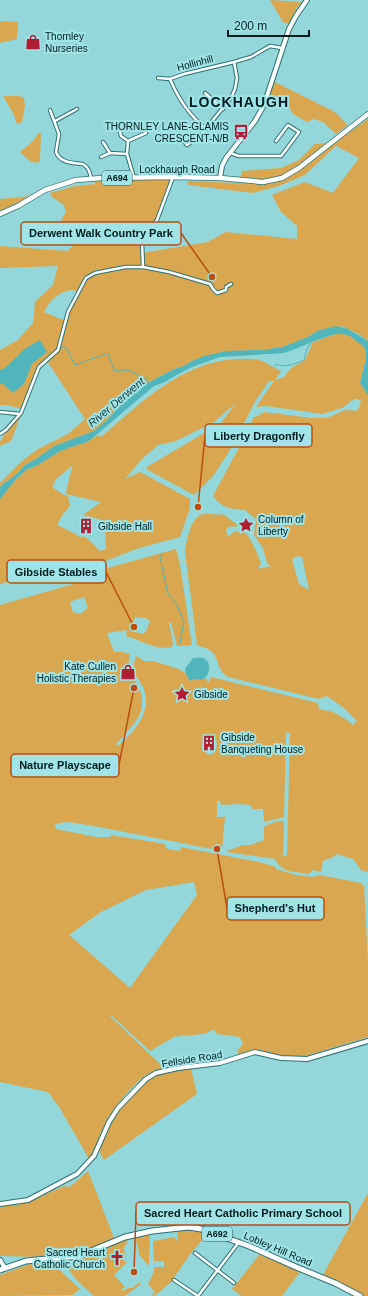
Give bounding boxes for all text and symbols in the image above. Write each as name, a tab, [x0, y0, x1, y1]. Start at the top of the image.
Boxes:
scale bar	[228, 12, 309, 38]
text: 200 m	[234, 19, 267, 33]
place label: Thornley Nurseries	[45, 31, 88, 54]
shop icon: Thornley Nurseries	[24, 33, 42, 51]
street label: Hollinhill	[176, 53, 214, 73]
district label: LOCKHAUGH	[189, 94, 289, 110]
place label: THORNLEY LANE-GLAMIS CRESCENT-N/B	[105, 121, 229, 144]
bus stop icon: THORNLEY LANE-GLAMIS CRESCENT-N/B	[232, 123, 250, 141]
street label: Lockhaugh Road	[139, 164, 215, 175]
road number: A694	[102, 171, 132, 185]
callout: Derwent Walk Country Park	[21, 222, 181, 245]
text: Derwent Walk Country Park	[29, 227, 174, 239]
water label: River Derwent	[85, 374, 147, 429]
callout: Liberty Dragonfly	[205, 424, 312, 447]
text: Liberty Dragonfly	[213, 430, 305, 442]
place label: Column of Liberty	[258, 514, 304, 537]
place icon: Column of Liberty	[237, 516, 255, 534]
building icon: Gibside Hall	[77, 517, 95, 535]
place label: Gibside Hall	[98, 521, 152, 532]
callout: Gibside Stables	[7, 560, 106, 583]
text: Gibside Stables	[15, 566, 97, 578]
place label: Kate Cullen Holistic Therapies	[37, 661, 116, 684]
shop icon: Kate Cullen Holistic Therapies	[119, 663, 137, 681]
place icon: Gibside	[173, 685, 191, 703]
place label: Gibside	[194, 689, 228, 700]
place label: Gibside Banqueting House	[221, 732, 304, 755]
building icon: Gibside Banqueting House	[200, 734, 218, 752]
callout: Nature Playscape	[11, 754, 119, 777]
text: Nature Playscape	[19, 759, 111, 771]
callout: Shepherd's Hut	[227, 897, 324, 920]
text: Shepherd's Hut	[235, 902, 316, 914]
street label: Fellside Road	[161, 1049, 223, 1069]
callout: Sacred Heart Catholic Primary School	[136, 1202, 350, 1225]
text: Sacred Heart Catholic Primary School	[144, 1207, 342, 1219]
road number: A692	[202, 1227, 232, 1241]
street label: Lobley Hill Road	[242, 1230, 314, 1268]
place label: Sacred Heart Catholic Church	[34, 1247, 105, 1270]
church icon: Sacred Heart Catholic Church	[108, 1249, 126, 1267]

